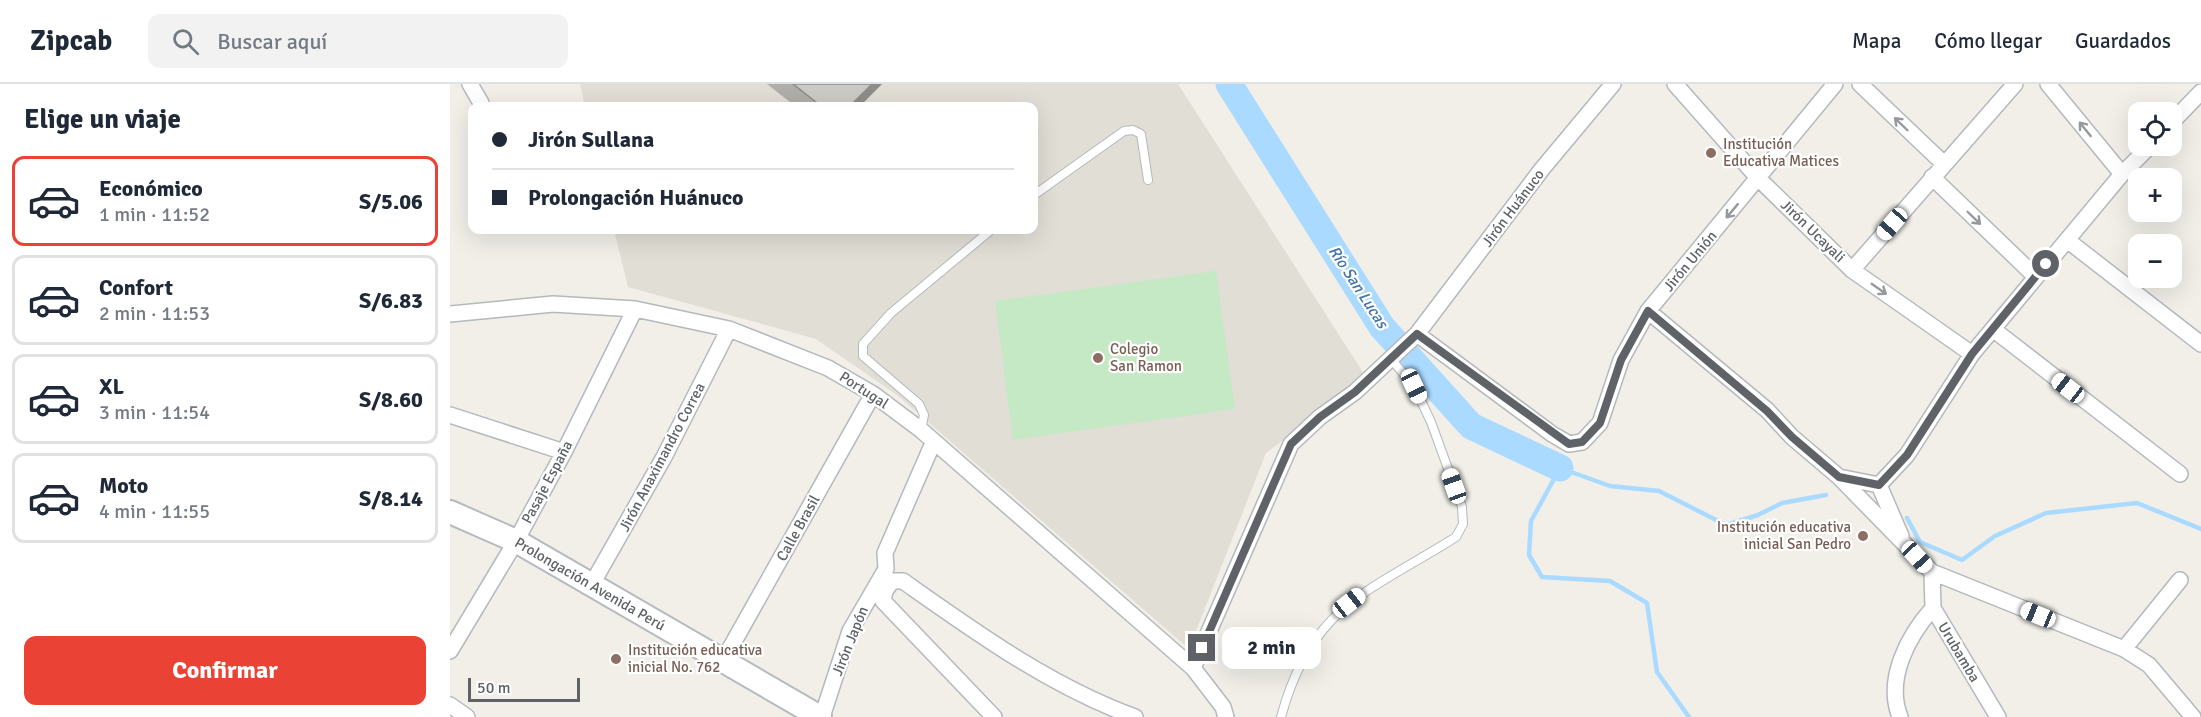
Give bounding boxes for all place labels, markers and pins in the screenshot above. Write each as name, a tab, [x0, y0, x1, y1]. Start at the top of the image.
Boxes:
place label: Institución Educativa Matices	[1723, 135, 1839, 170]
marker: Institución Educativa Matices	[1704, 146, 1718, 160]
place label: Colegio San Ramon	[1110, 340, 1182, 375]
marker: Colegio San Ramon	[1091, 351, 1105, 365]
place label: Institución educativa inicial San Pedro	[1717, 518, 1851, 553]
marker: Institución educativa inicial San Pedro	[1856, 529, 1870, 543]
place label: Institución educativa inicial No. 762	[628, 641, 762, 676]
marker: Institución educativa inicial No. 762	[609, 652, 623, 666]

